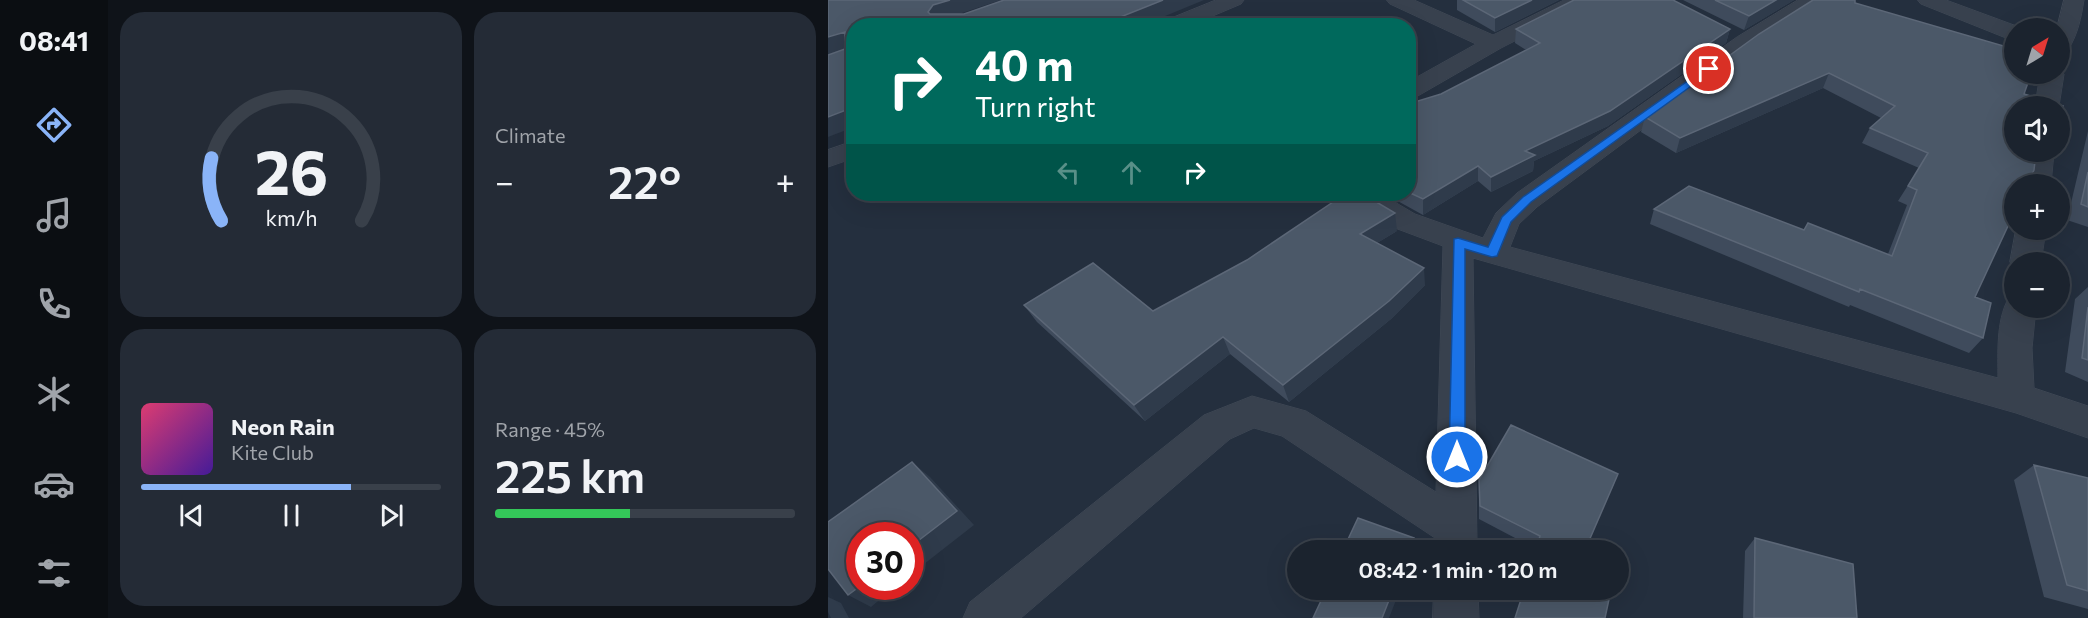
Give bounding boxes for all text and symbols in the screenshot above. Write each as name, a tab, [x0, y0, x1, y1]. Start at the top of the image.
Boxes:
north arrow	[2004, 18, 2070, 84]
map controls	[2004, 18, 2070, 318]
text: 08:41	[19, 24, 89, 57]
text: 40 m	[975, 38, 1073, 90]
icon: right	[876, 42, 954, 120]
pin	[1683, 43, 1734, 94]
icon: arrive	[1692, 52, 1725, 85]
text: Turn right	[975, 90, 1095, 123]
button: sound	[2004, 96, 2070, 162]
icon: directions	[33, 104, 75, 146]
text: Climate	[495, 123, 565, 147]
text: 26	[254, 132, 328, 208]
text: 22°	[608, 153, 681, 208]
icon: left	[1052, 156, 1085, 189]
icon: ahead	[1115, 156, 1148, 189]
icon: right	[1178, 156, 1211, 189]
text: −	[495, 160, 514, 201]
text: +	[776, 160, 795, 201]
button: +	[2004, 174, 2070, 240]
icon: music	[33, 194, 75, 236]
text: km/h	[265, 205, 317, 231]
button: −	[2004, 252, 2070, 318]
icon: phone	[33, 283, 75, 325]
icon: climate	[33, 373, 75, 415]
text: Neon Rain	[231, 413, 335, 440]
text: Range · 45%	[495, 417, 605, 441]
position arrow	[1425, 425, 1489, 489]
text: Kite Club	[231, 440, 314, 464]
text: 225 km	[495, 447, 645, 502]
icon: car	[33, 463, 75, 505]
icon: previous	[175, 499, 208, 532]
icon: pause	[275, 499, 308, 532]
icon: next	[375, 499, 408, 532]
speed limit sign: 30	[846, 522, 924, 600]
icon: filters	[33, 552, 75, 594]
text: 08:42 · 1 min · 120 m	[1358, 556, 1558, 583]

